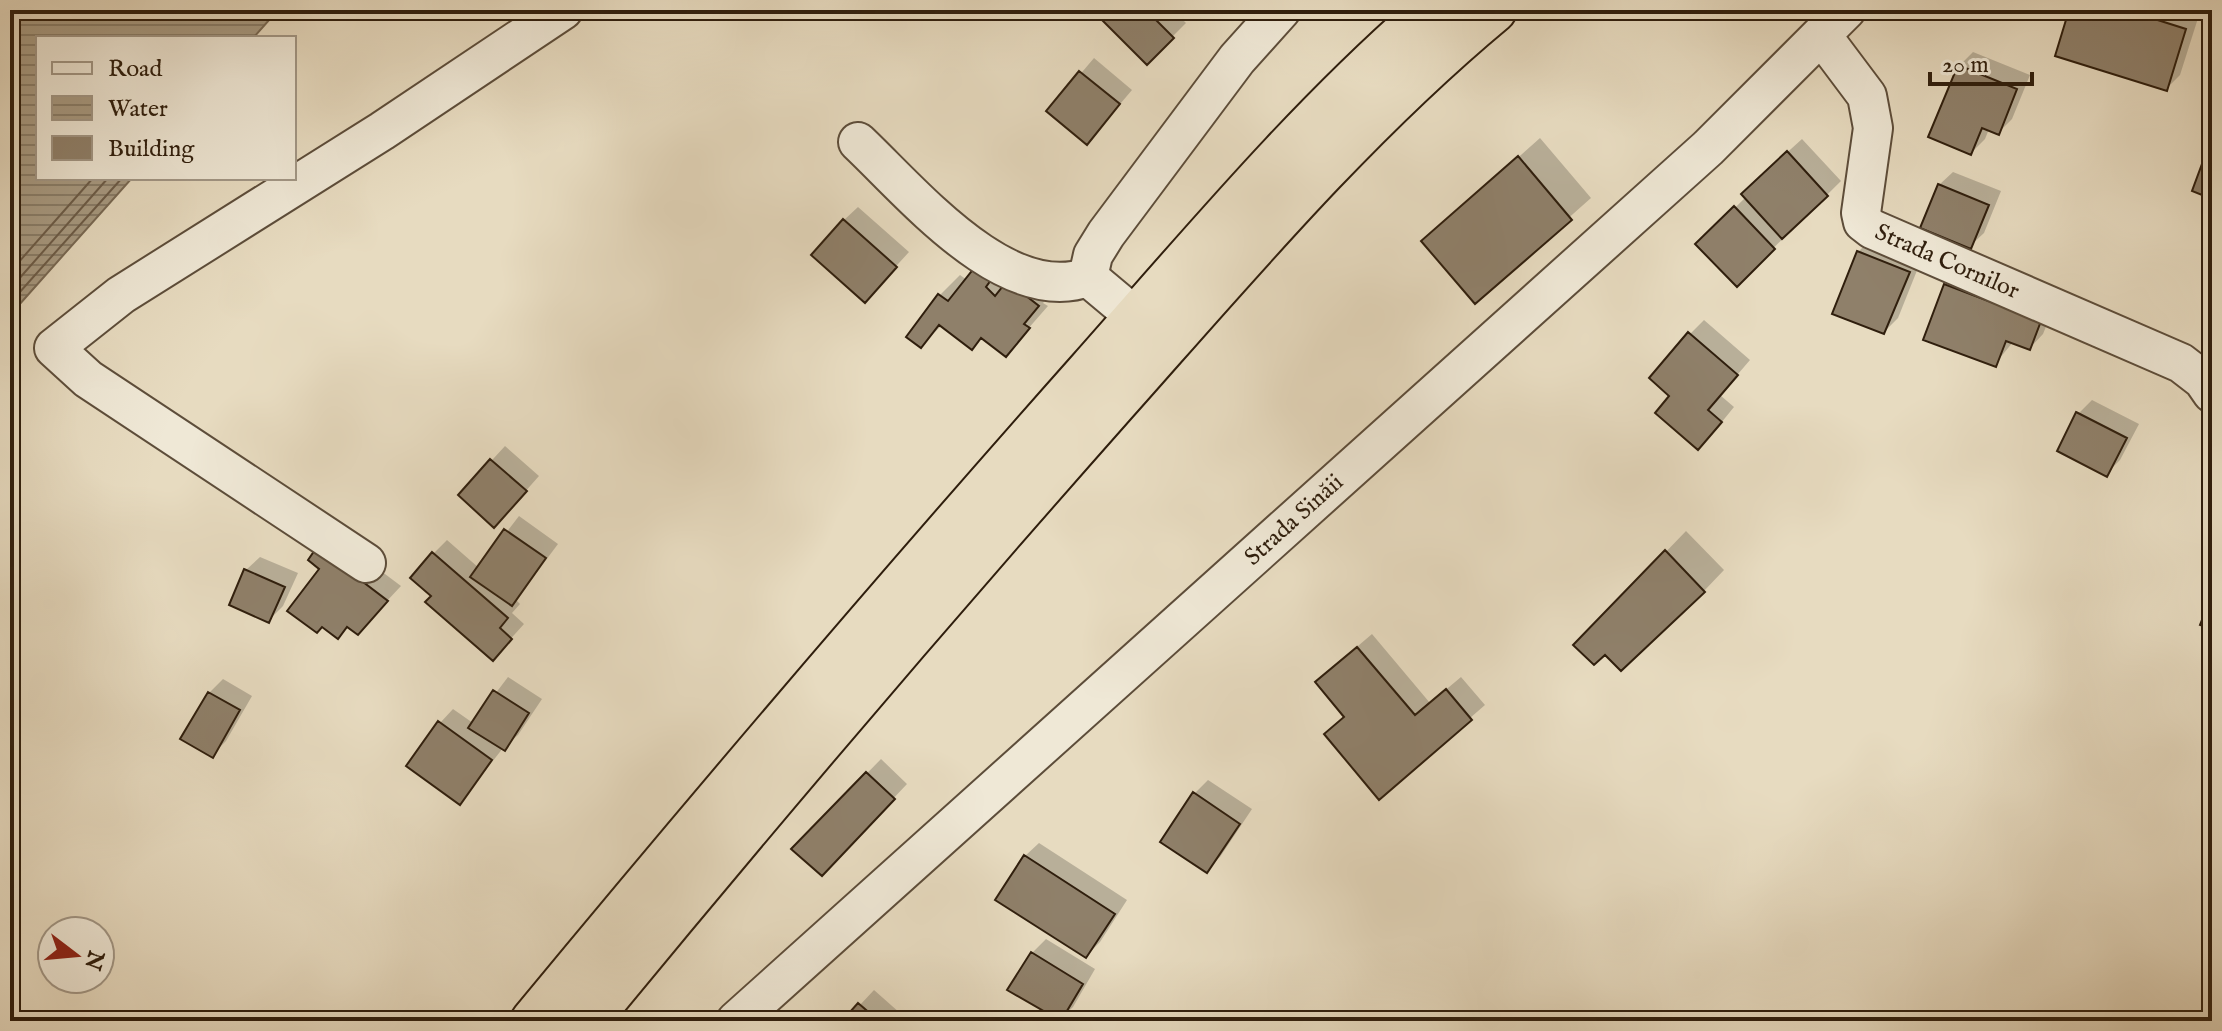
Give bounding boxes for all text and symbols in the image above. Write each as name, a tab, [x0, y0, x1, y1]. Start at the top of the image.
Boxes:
legend	[36, 36, 296, 180]
scale bar	[1930, 36, 2032, 86]
text: 20 m	[1942, 50, 1989, 81]
text: Road	[108, 54, 162, 85]
text: Water	[108, 94, 168, 125]
text: Building	[108, 134, 195, 165]
street label: Strada Cornilor	[1870, 217, 2024, 307]
street label: Strada Sinăii	[1238, 467, 1350, 572]
north arrow	[36, 915, 116, 995]
text: N	[77, 946, 110, 973]

